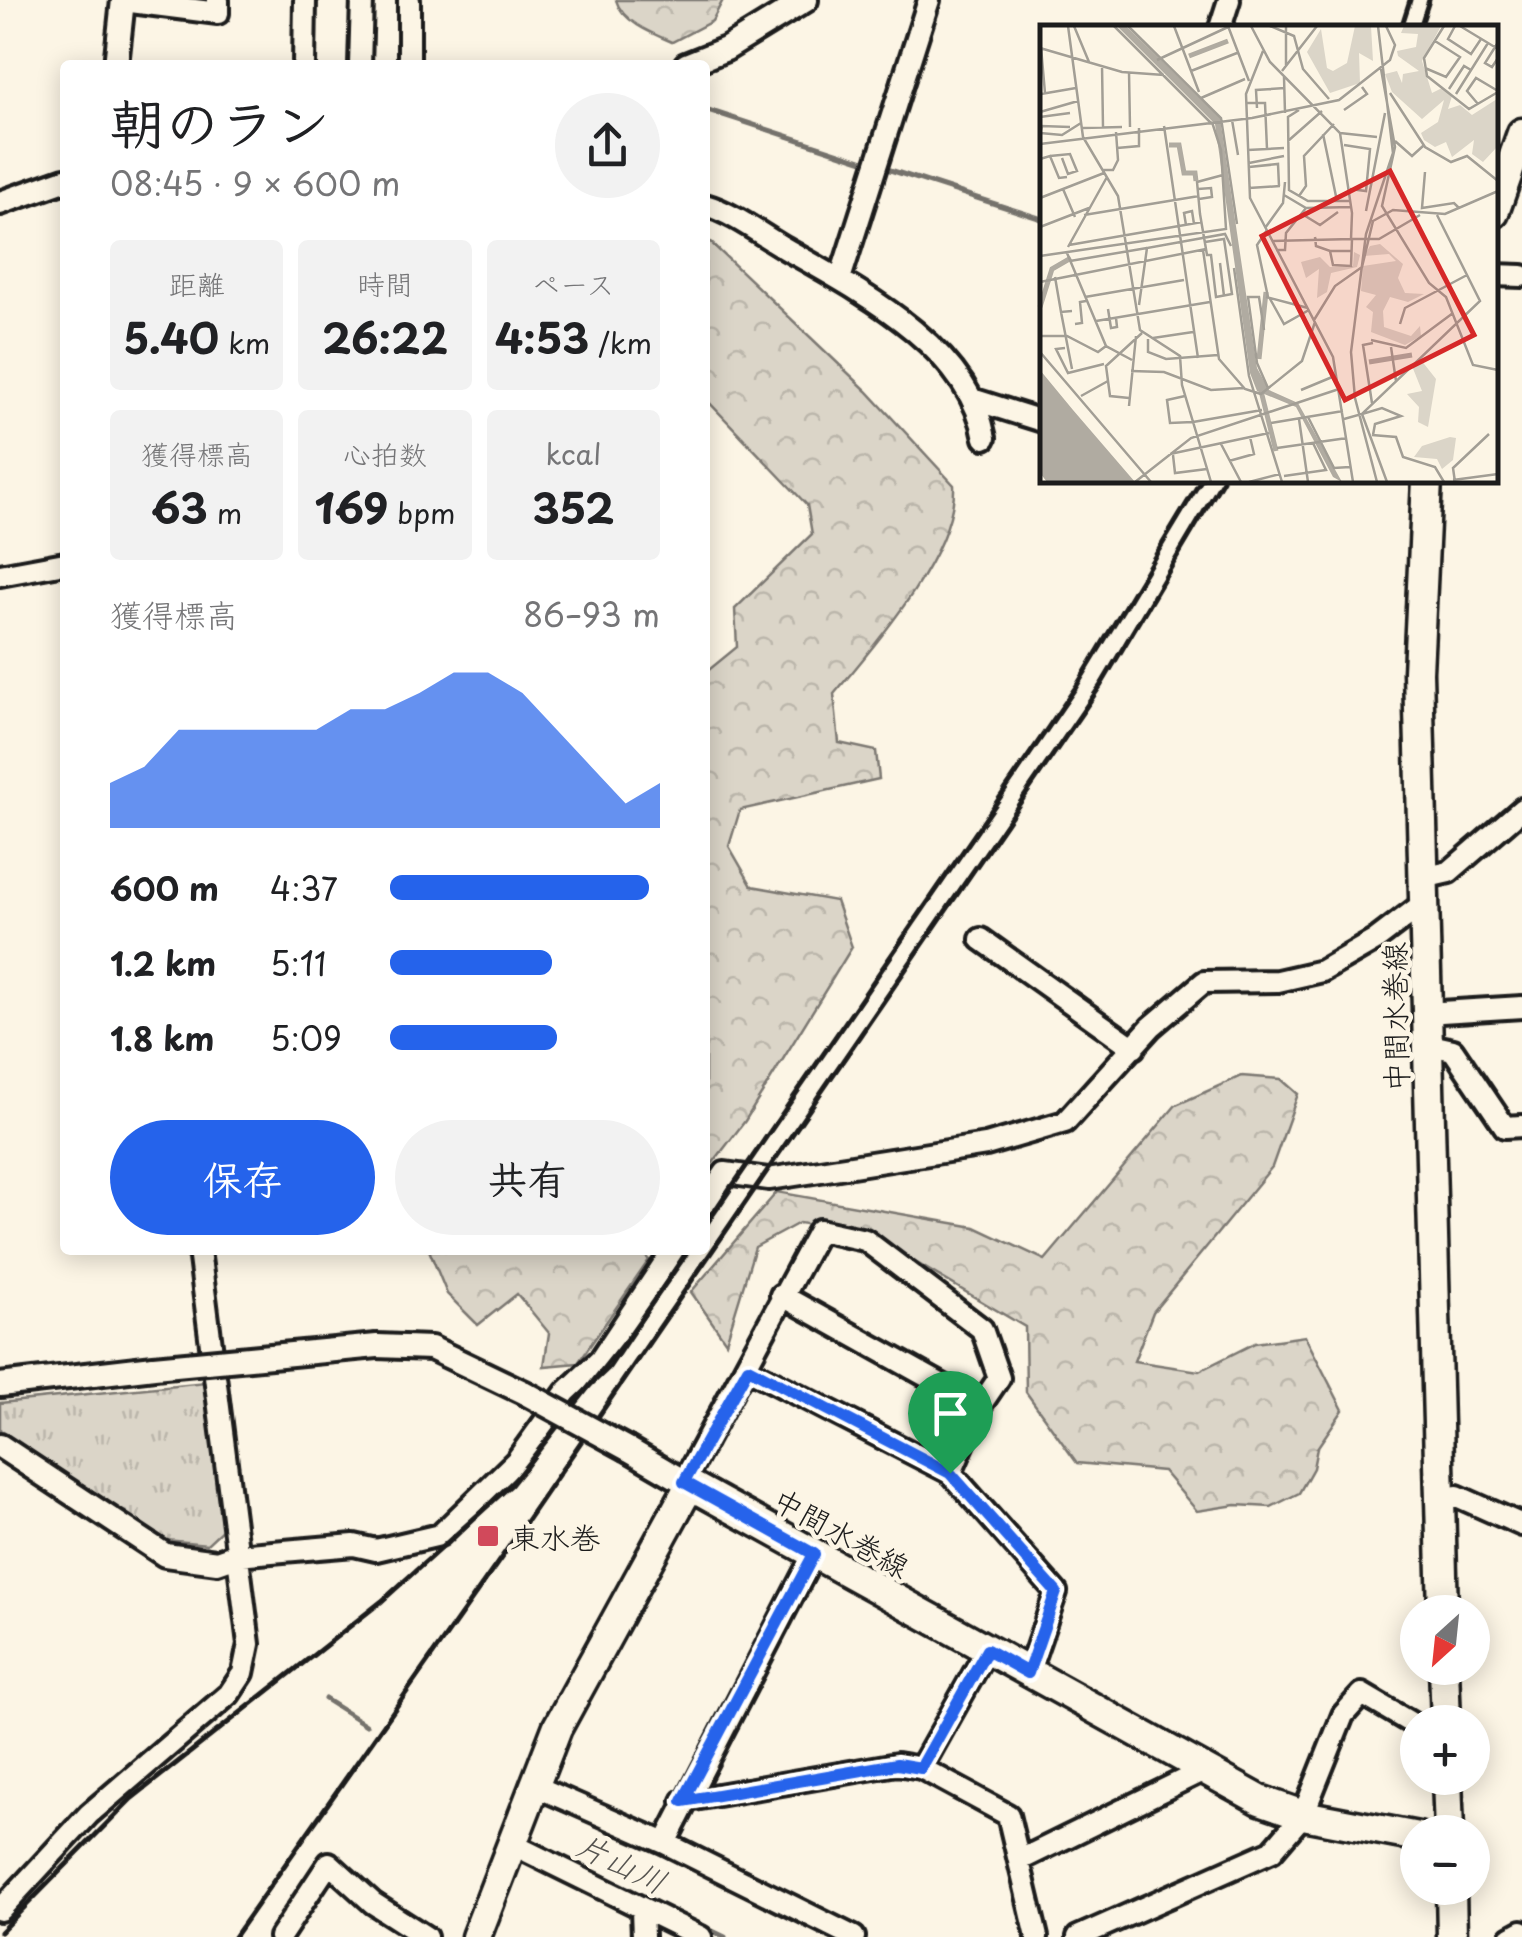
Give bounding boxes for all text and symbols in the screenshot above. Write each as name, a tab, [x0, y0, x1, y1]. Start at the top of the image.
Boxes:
inset map	[1040, 25, 1497, 482]
text: 朝のラン	[110, 80, 330, 163]
button: share	[555, 93, 660, 198]
text: 08:45 · 9 × 600 m	[110, 159, 400, 207]
text: 距離	[169, 262, 225, 305]
text: 時間	[357, 262, 413, 305]
text: ペース	[532, 262, 614, 305]
text: 5.40	[123, 305, 219, 368]
text: 26:22	[322, 305, 448, 368]
text: 4:53	[495, 305, 589, 368]
text: km	[219, 321, 270, 364]
text: /km	[589, 321, 652, 364]
text: 獲得標高	[141, 432, 253, 475]
text: 心拍数	[343, 432, 427, 475]
text: kcal	[545, 432, 601, 475]
text: 63	[151, 475, 208, 538]
text: 169	[314, 475, 388, 538]
text: 352	[532, 475, 614, 538]
text: m	[208, 491, 242, 534]
text: bpm	[388, 491, 456, 534]
text: 獲得標高	[110, 590, 238, 638]
text: 86–93 m	[523, 590, 660, 638]
text: 600 m	[110, 864, 219, 912]
text: 4:37	[270, 864, 338, 912]
text: 1.2 km	[110, 939, 216, 987]
text: 5:11	[270, 939, 327, 987]
street label: 中間水巻線	[1370, 942, 1418, 1092]
text: 1.8 km	[110, 1014, 214, 1062]
text: 5:09	[270, 1014, 342, 1062]
button: 保存	[110, 1120, 375, 1235]
button: 共有	[395, 1120, 660, 1235]
pin	[908, 1371, 993, 1474]
icon: arrive	[923, 1386, 978, 1441]
street label: 中間水巻線	[765, 1476, 919, 1588]
place label: 東水巻	[510, 1514, 600, 1559]
marker: 東水巻	[475, 1523, 501, 1549]
north arrow	[1400, 1595, 1490, 1685]
map controls	[1400, 1595, 1490, 1905]
button: +	[1400, 1705, 1490, 1795]
button: −	[1400, 1815, 1490, 1905]
water label: 片山川	[568, 1819, 676, 1905]

